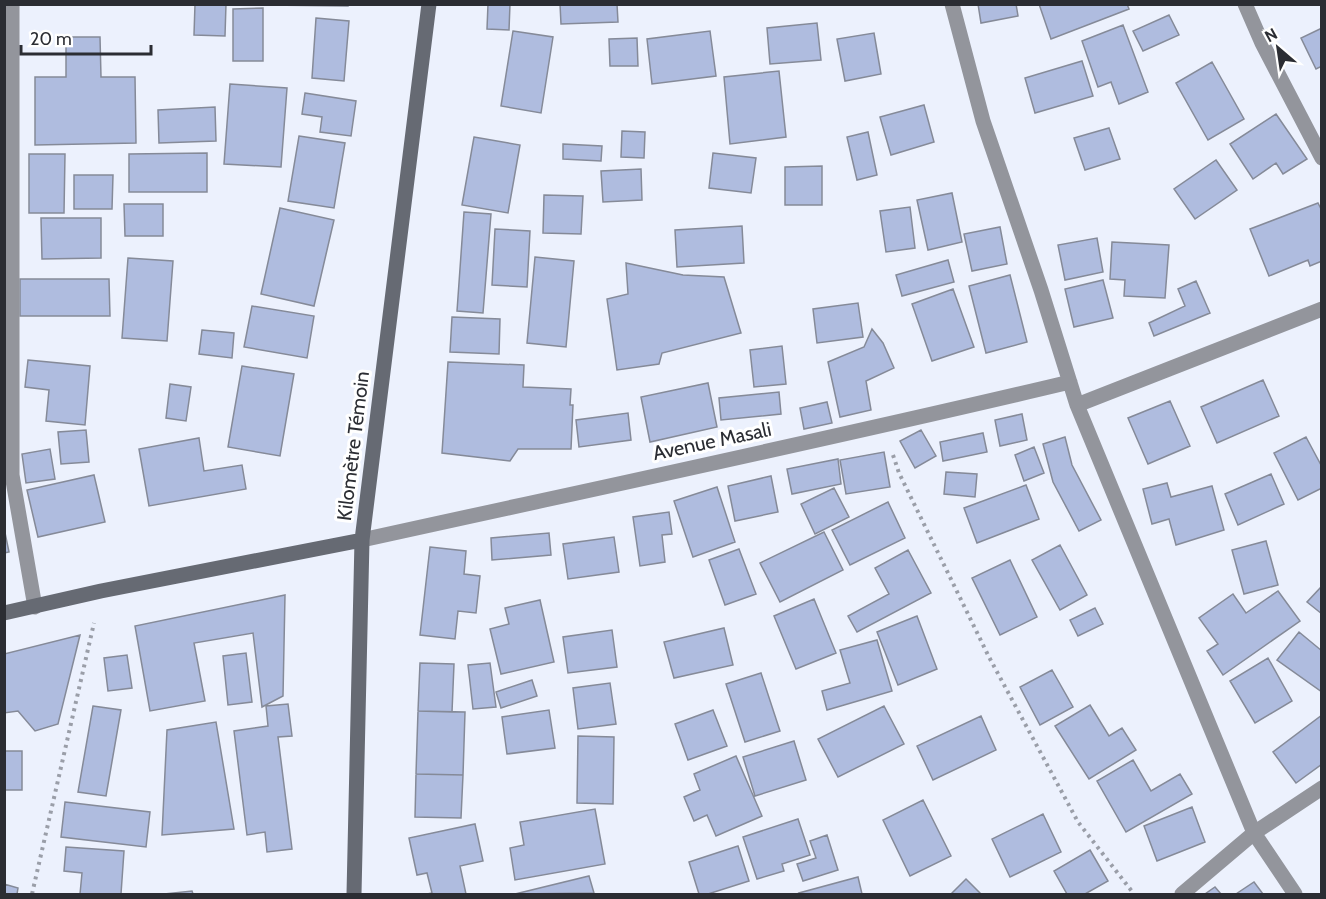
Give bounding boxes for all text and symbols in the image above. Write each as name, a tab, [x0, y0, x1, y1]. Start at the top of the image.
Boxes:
scale bar	[21, 18, 152, 56]
north arrow	[1248, 18, 1308, 78]
text: N	[1261, 24, 1281, 46]
text: 20 m	[30, 28, 72, 50]
street label: Kilomètre Témoin	[332, 370, 374, 522]
street label: Avenue Masali	[651, 417, 773, 465]

